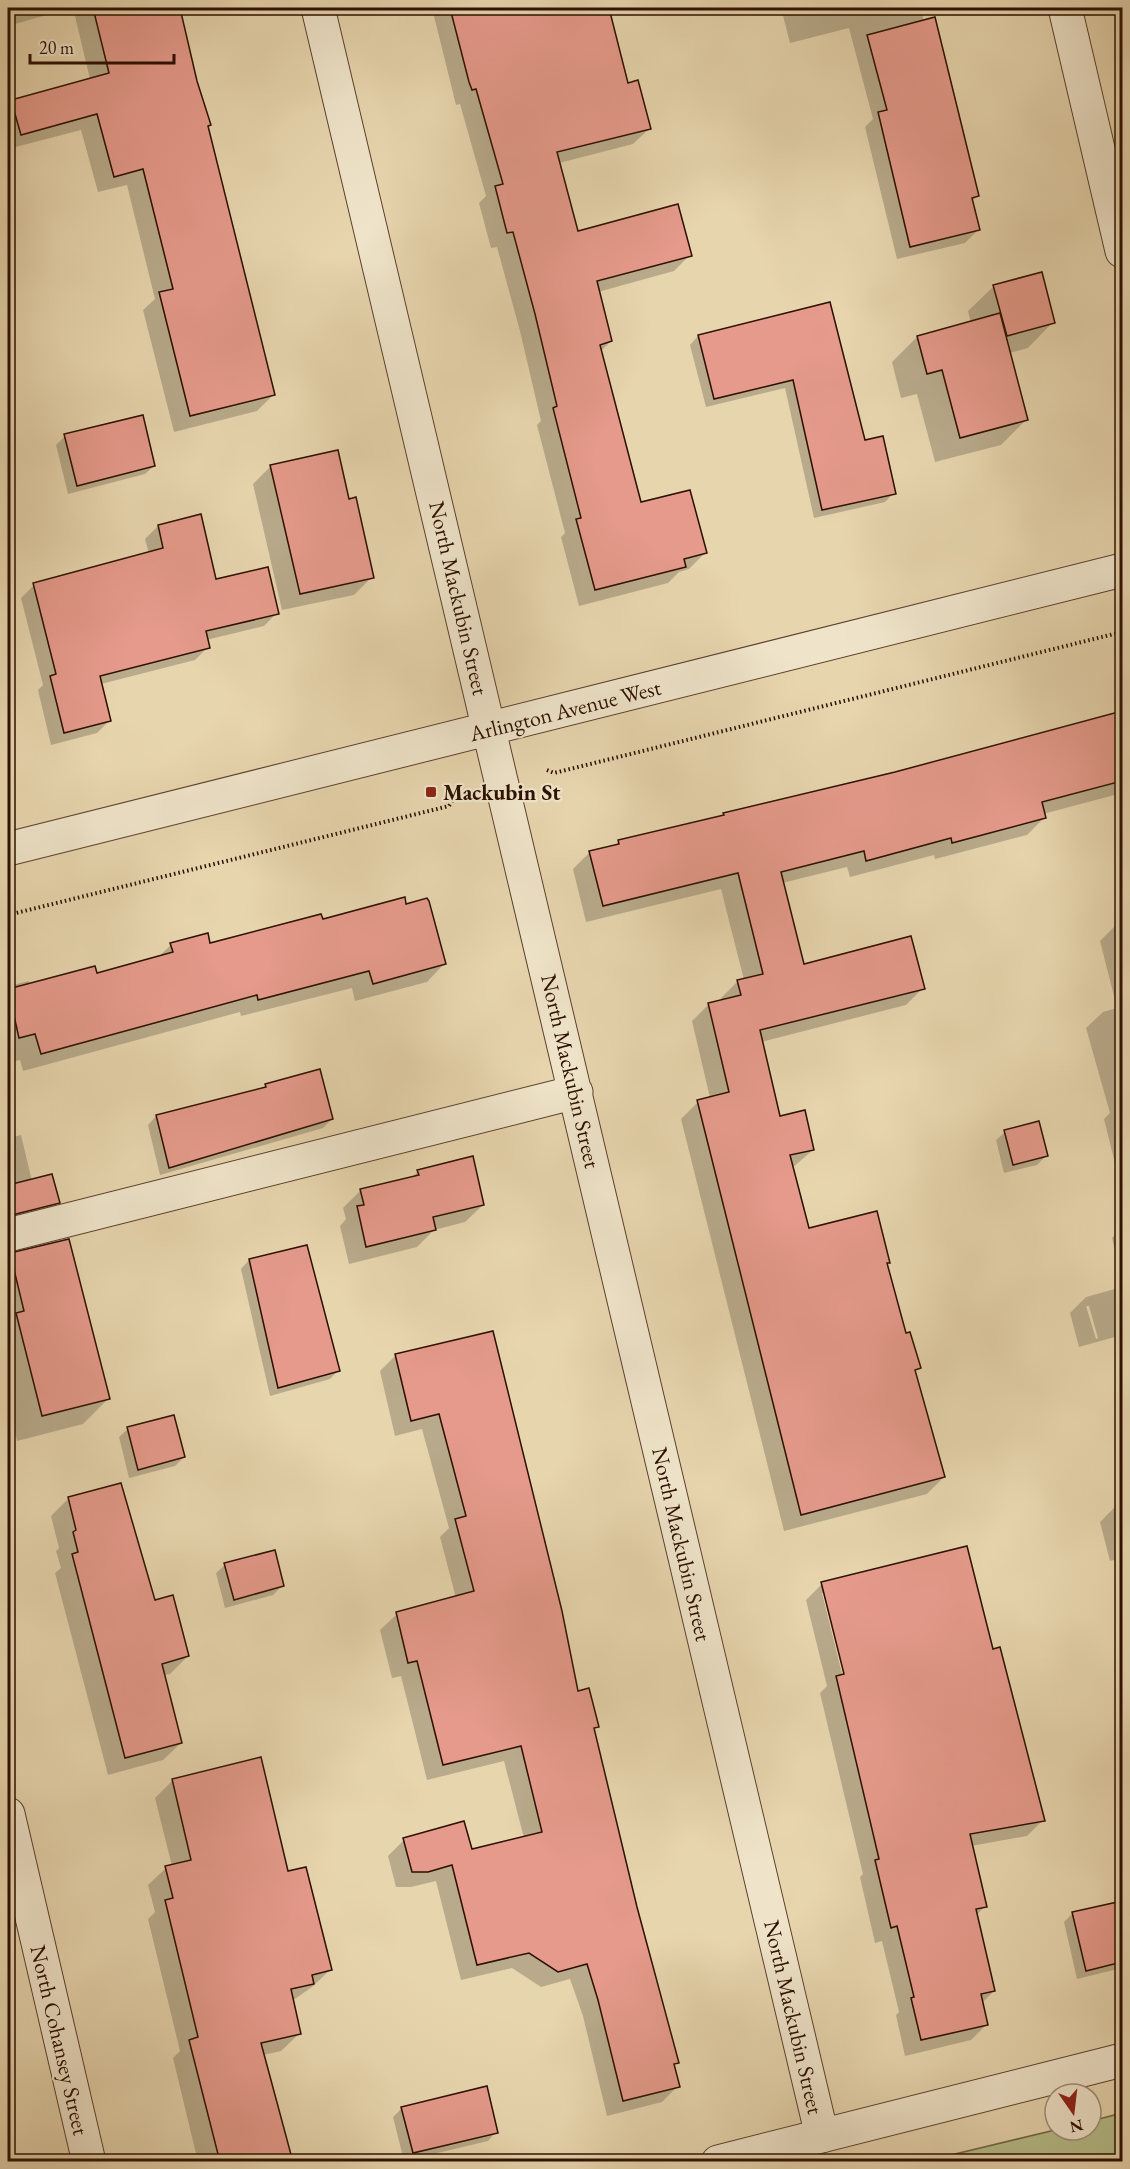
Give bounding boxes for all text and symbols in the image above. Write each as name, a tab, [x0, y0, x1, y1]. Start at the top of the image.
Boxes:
scale bar	[30, 27, 174, 65]
text: 20 m	[39, 36, 74, 59]
street label: North Mackubin Street	[422, 498, 495, 698]
street label: Arlington Avenue West	[465, 673, 664, 749]
place label: Mackubin St	[443, 778, 561, 807]
marker: Mackubin St	[424, 785, 438, 799]
street label: North Mackubin Street	[534, 971, 607, 1171]
street label: North Mackubin Street	[645, 1444, 718, 1644]
street label: North Mackubin Street	[757, 1917, 830, 2117]
street label: North Cohansey Street	[24, 1942, 96, 2138]
north arrow	[1043, 2082, 1103, 2142]
text: N	[1068, 2114, 1085, 2138]

